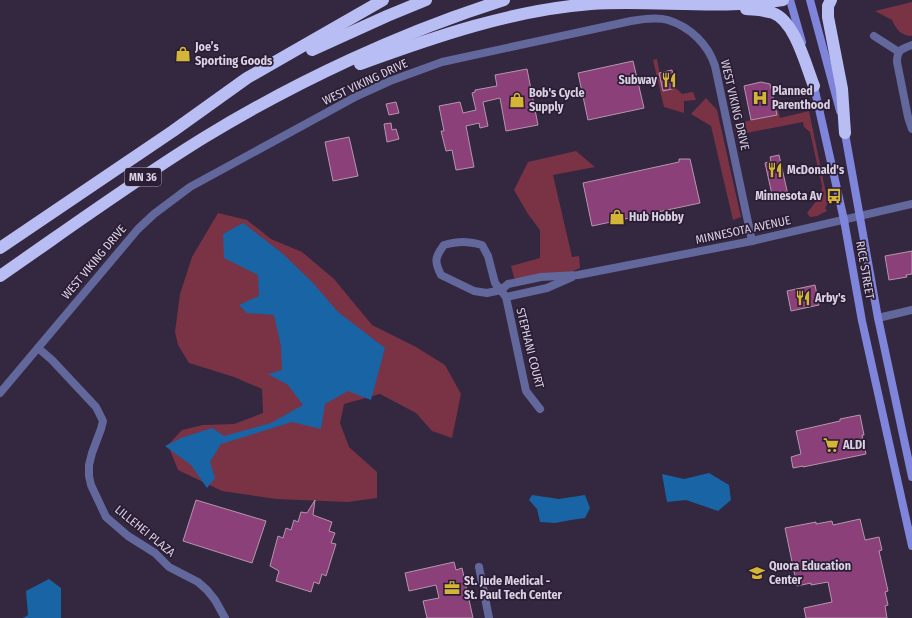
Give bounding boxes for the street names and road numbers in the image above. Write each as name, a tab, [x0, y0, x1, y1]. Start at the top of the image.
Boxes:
street label: WEST VIKING DRIVE	[320, 56, 410, 108]
street label: WEST VIKING DRIVE	[718, 58, 752, 152]
road number: MN 36	[125, 168, 161, 186]
street label: MINNESOTA AVENUE	[694, 213, 792, 247]
street label: WEST VIKING DRIVE	[59, 222, 129, 302]
street label: RICE STREET	[853, 240, 877, 301]
street label: STEPHANI COURT	[513, 306, 547, 390]
street label: LILLEHEI PLAZA	[112, 502, 178, 560]

